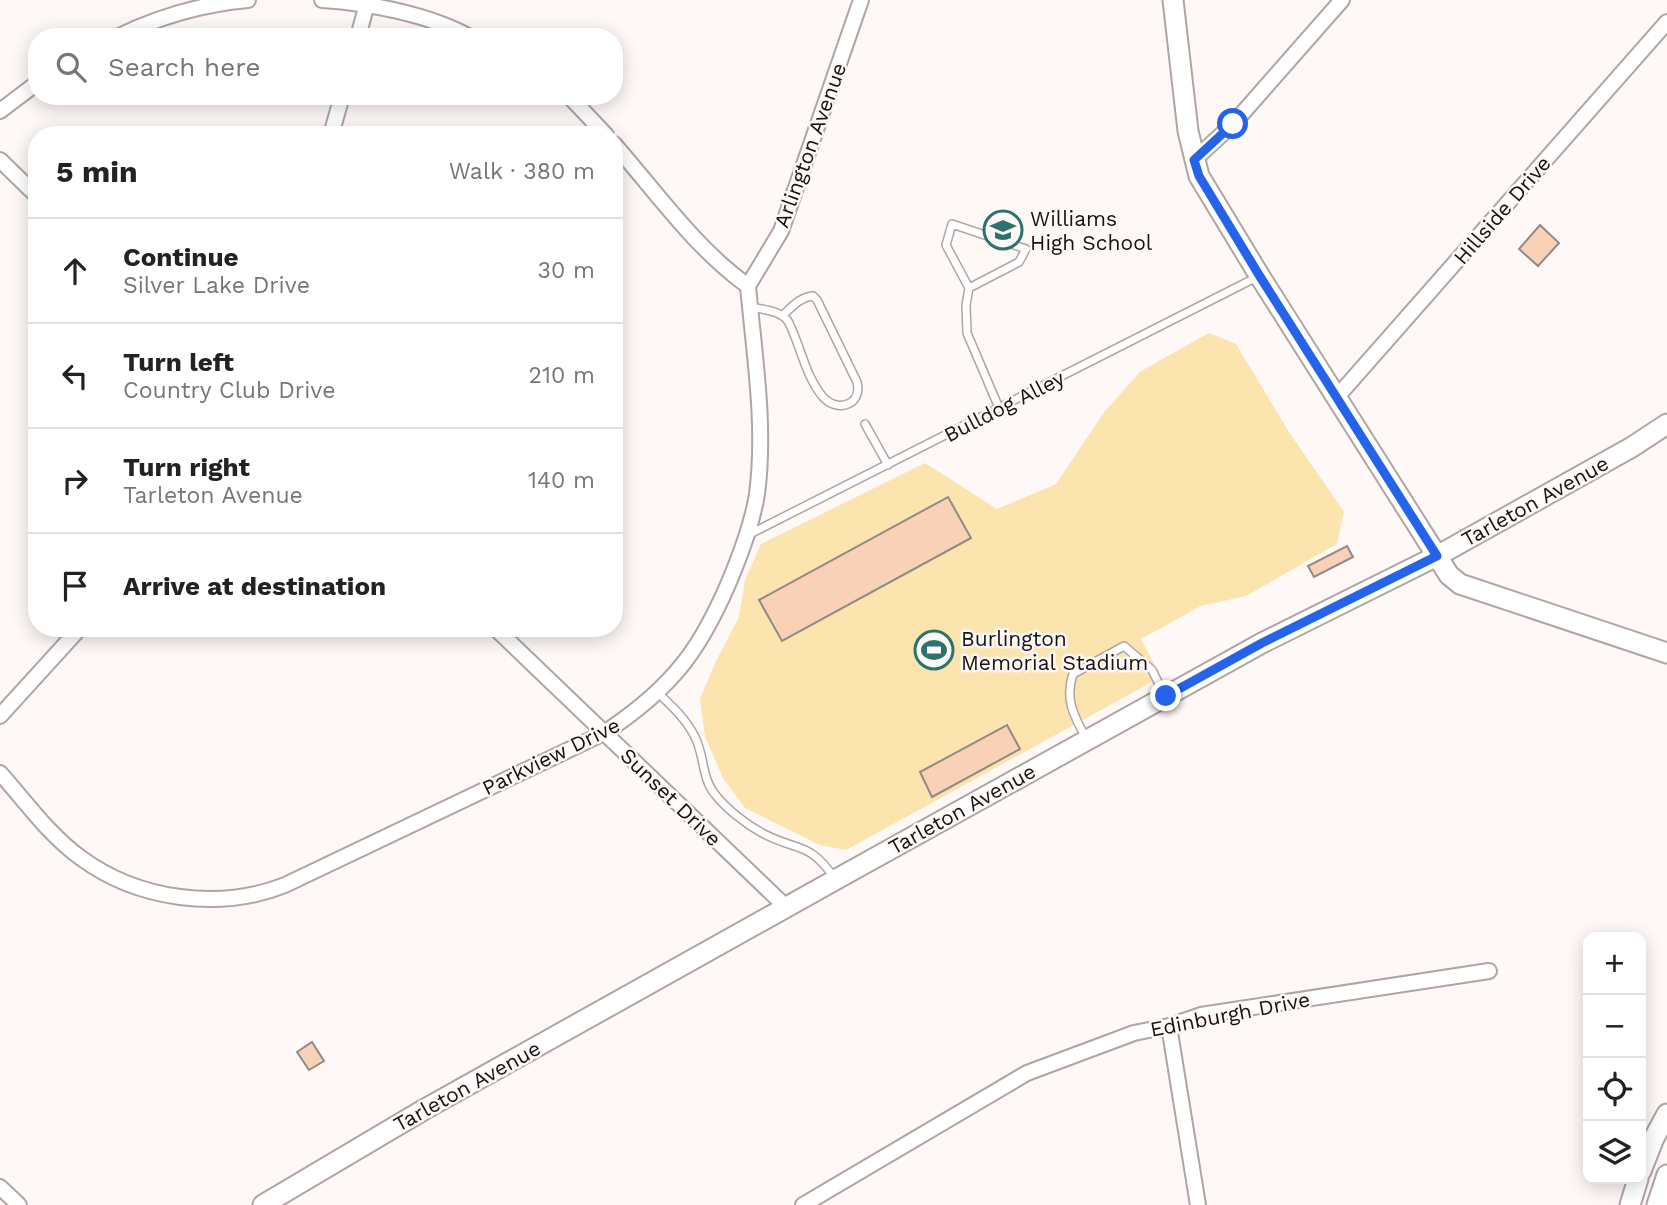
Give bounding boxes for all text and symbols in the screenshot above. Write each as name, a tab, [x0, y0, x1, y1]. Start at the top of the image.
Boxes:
search box	[28, 28, 623, 105]
icon: search	[52, 48, 90, 86]
text: Search here	[108, 52, 260, 82]
street label: Arlington Avenue	[769, 59, 851, 231]
route start	[1217, 108, 1248, 139]
street label: Hillside Drive	[1448, 151, 1556, 269]
text: 5 min	[56, 154, 138, 189]
text: Walk · 380 m	[449, 158, 595, 185]
place label: Williams High School	[1030, 206, 1153, 255]
school or university icon: Williams High School	[982, 209, 1024, 251]
text: Continue	[123, 242, 239, 272]
icon: ahead	[56, 252, 94, 290]
text: 30 m	[538, 257, 595, 284]
text: Silver Lake Drive	[123, 272, 310, 299]
text: Turn left	[123, 347, 234, 377]
icon: left	[56, 357, 94, 395]
text: 210 m	[529, 362, 595, 389]
street label: Bulldog Alley	[940, 365, 1069, 447]
text: Country Club Drive	[123, 377, 335, 404]
street label: Tarleton Avenue	[1457, 450, 1613, 552]
text: Turn right	[123, 452, 250, 482]
icon: right	[56, 462, 94, 500]
text: 140 m	[528, 467, 595, 494]
text: Tarleton Avenue	[123, 482, 303, 509]
icon: arrive	[56, 567, 94, 605]
text: Arrive at destination	[123, 571, 386, 601]
place label: Burlington Memorial Stadium	[961, 626, 1148, 675]
sports icon: Burlington Memorial Stadium	[913, 629, 955, 671]
route end	[1150, 680, 1181, 711]
street label: Parkview Drive	[478, 712, 624, 800]
street label: Sunset Drive	[615, 743, 727, 851]
street label: Tarleton Avenue	[884, 758, 1040, 860]
map controls	[1583, 932, 1646, 1184]
button: +	[1583, 932, 1646, 995]
street label: Edinburgh Drive	[1148, 986, 1312, 1042]
button: −	[1583, 995, 1646, 1058]
street label: Tarleton Avenue	[389, 1035, 545, 1137]
button: locate	[1583, 1058, 1646, 1121]
button: layers	[1583, 1121, 1646, 1184]

